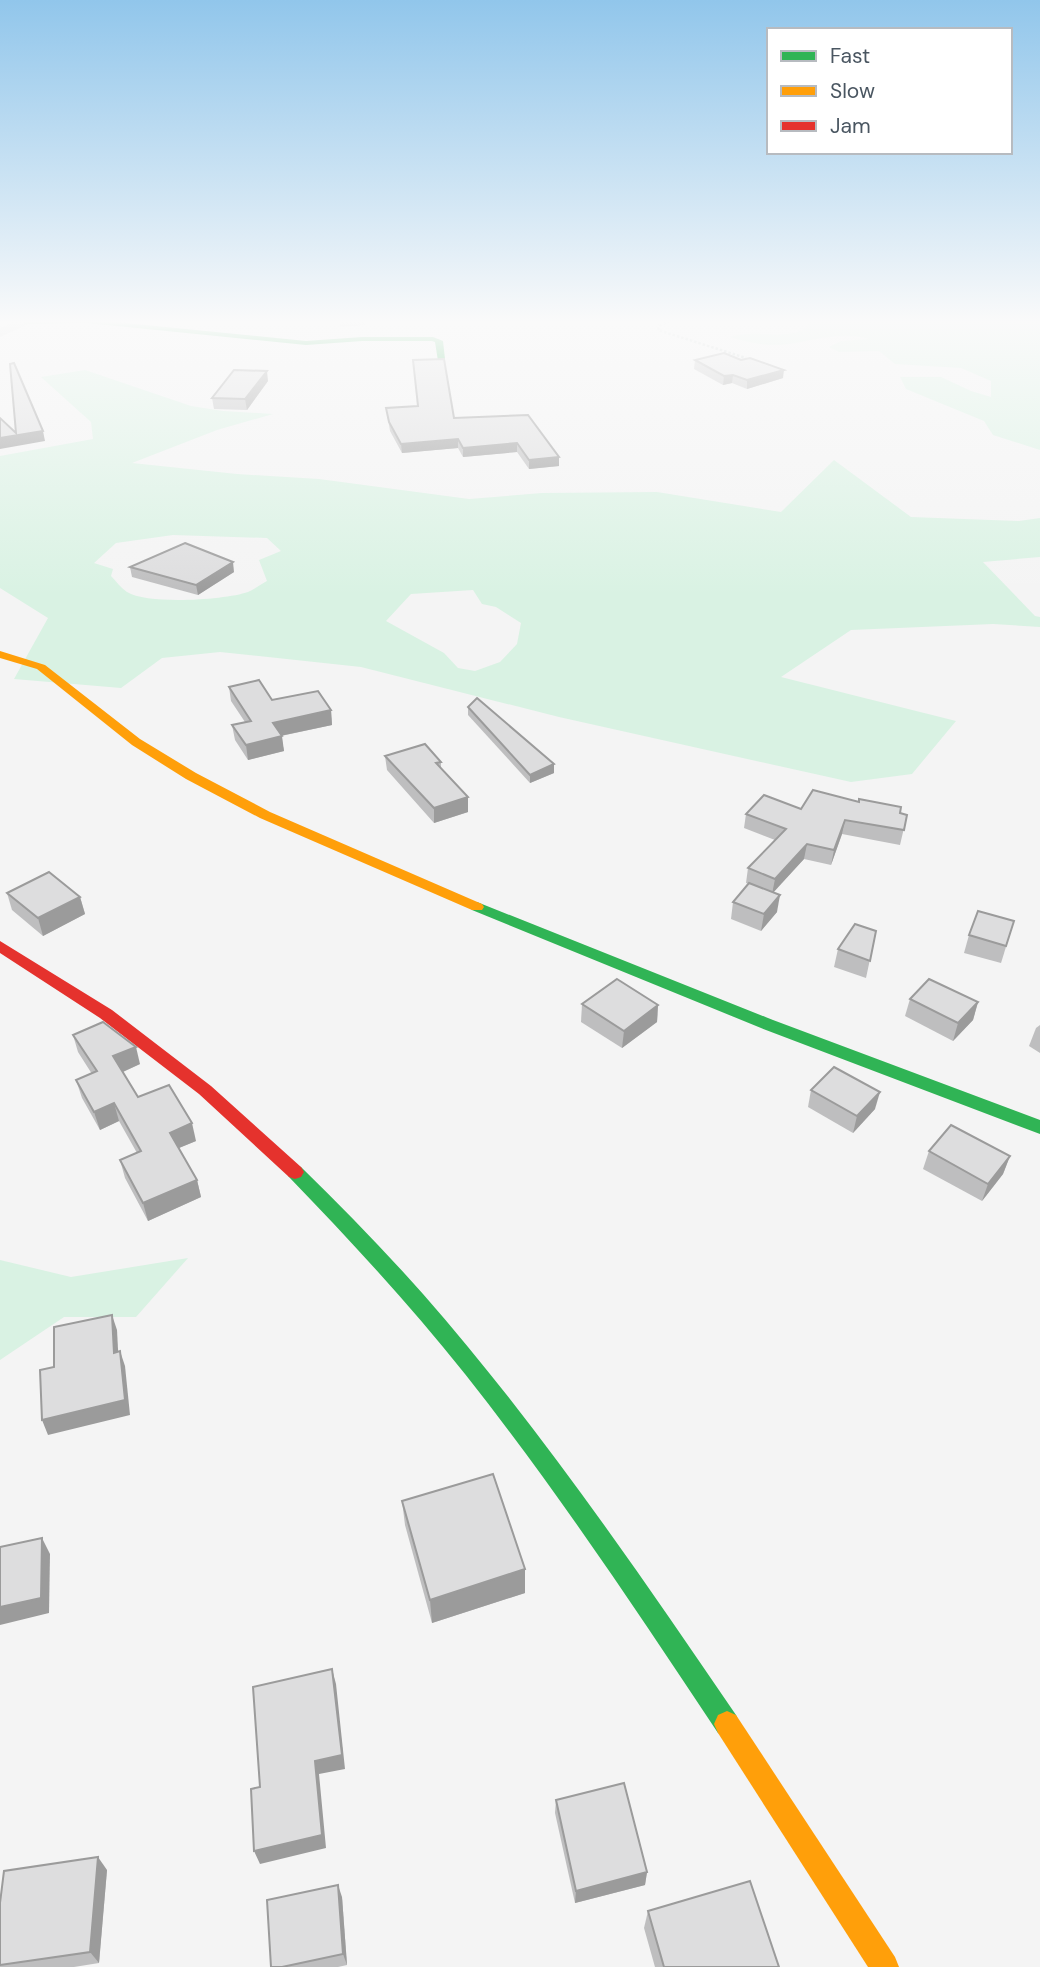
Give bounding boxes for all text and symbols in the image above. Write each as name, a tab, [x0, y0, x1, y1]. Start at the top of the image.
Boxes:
legend	[767, 28, 1012, 154]
text: Fast	[830, 42, 870, 70]
text: Slow	[830, 77, 875, 105]
text: Jam	[830, 112, 871, 140]

